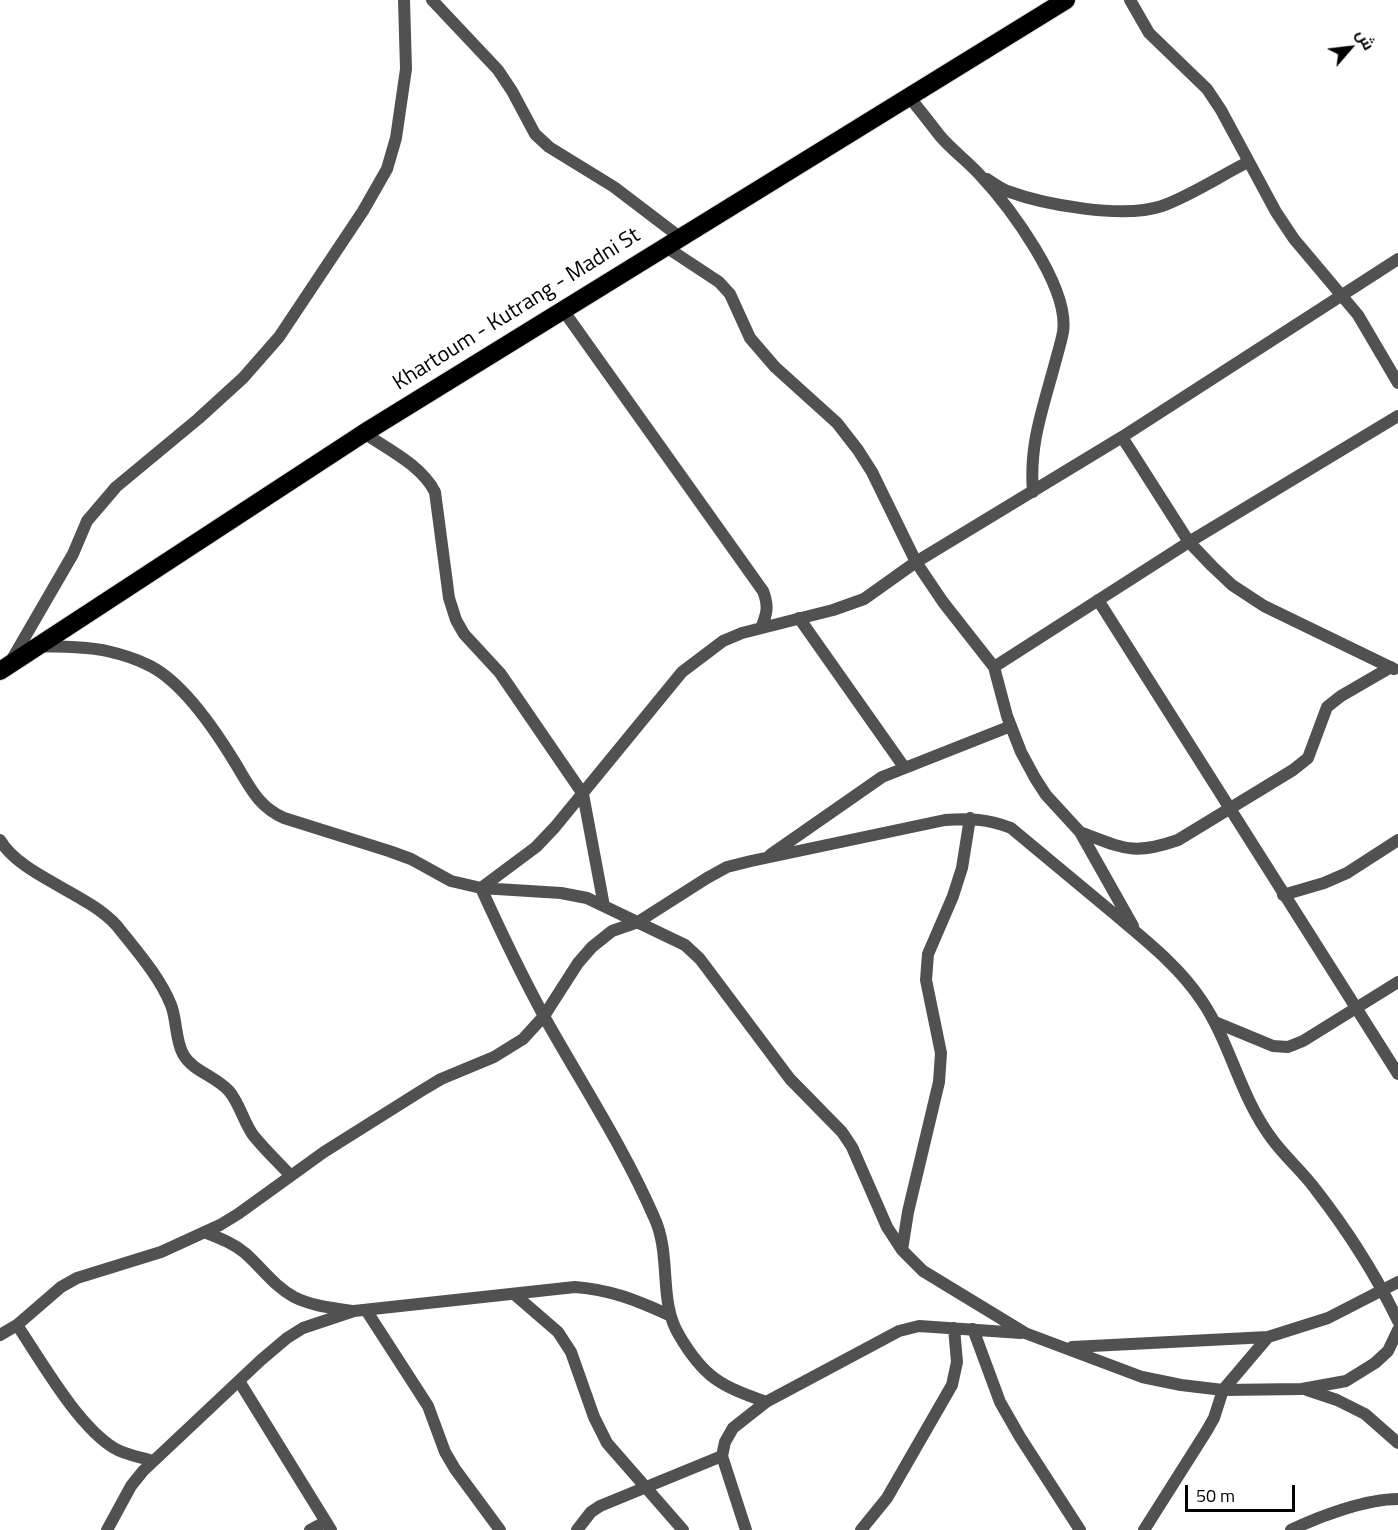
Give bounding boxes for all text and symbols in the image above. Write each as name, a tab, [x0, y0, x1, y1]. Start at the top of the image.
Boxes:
north arrow	[1320, 18, 1380, 78]
text: ش	[1350, 25, 1381, 54]
street label: Khartoum - Kutrang - Madni St	[389, 223, 645, 397]
scale bar	[1188, 1473, 1298, 1511]
text: 50 m	[1196, 1482, 1235, 1509]

